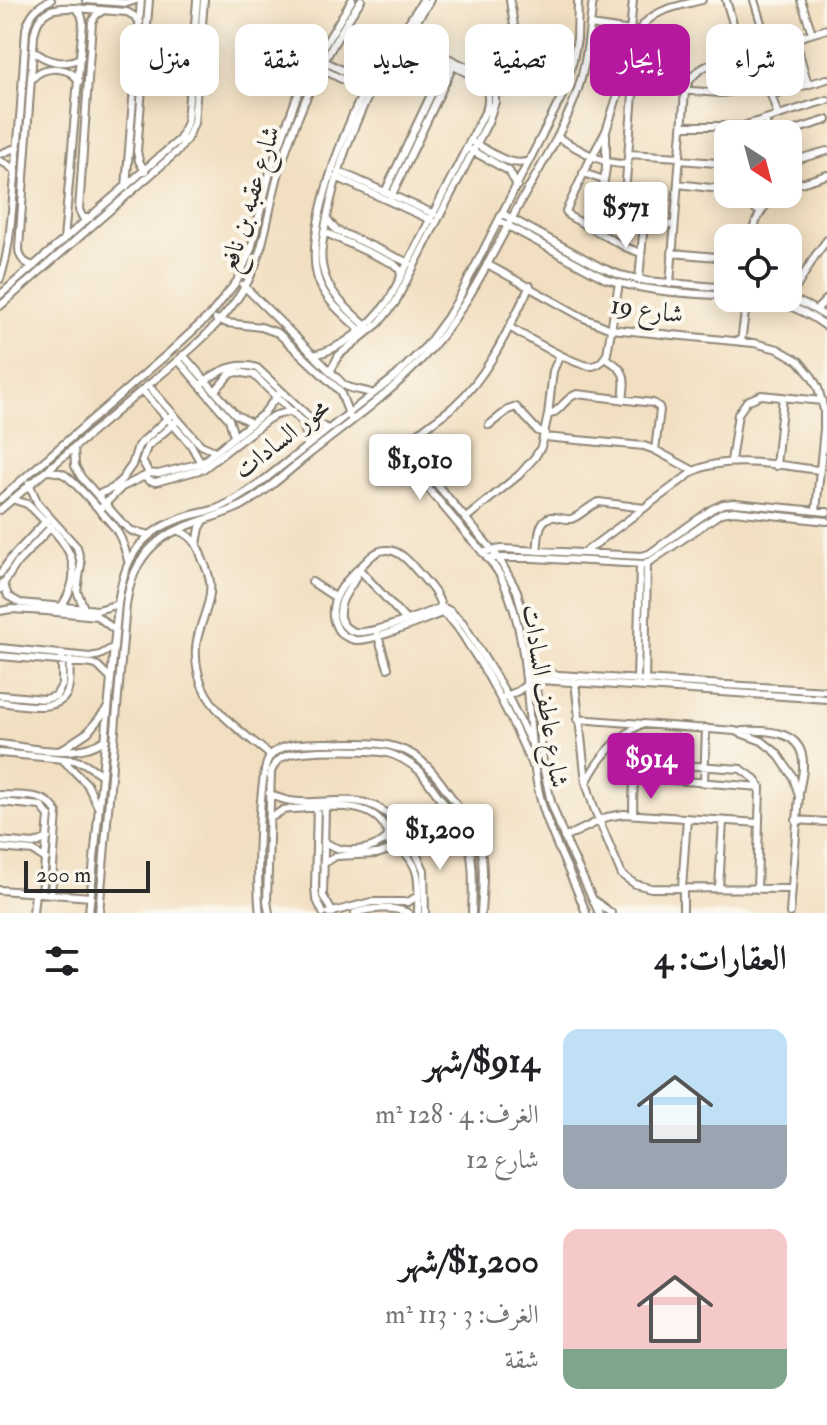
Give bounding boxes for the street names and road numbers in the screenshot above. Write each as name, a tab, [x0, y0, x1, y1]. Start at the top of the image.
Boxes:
street label: شارع عقبه بن نافع	[213, 122, 294, 278]
street label: شارع 19	[608, 289, 685, 336]
street label: محور السادات	[228, 391, 337, 486]
street label: شارع عاطف السادات	[510, 602, 575, 791]

